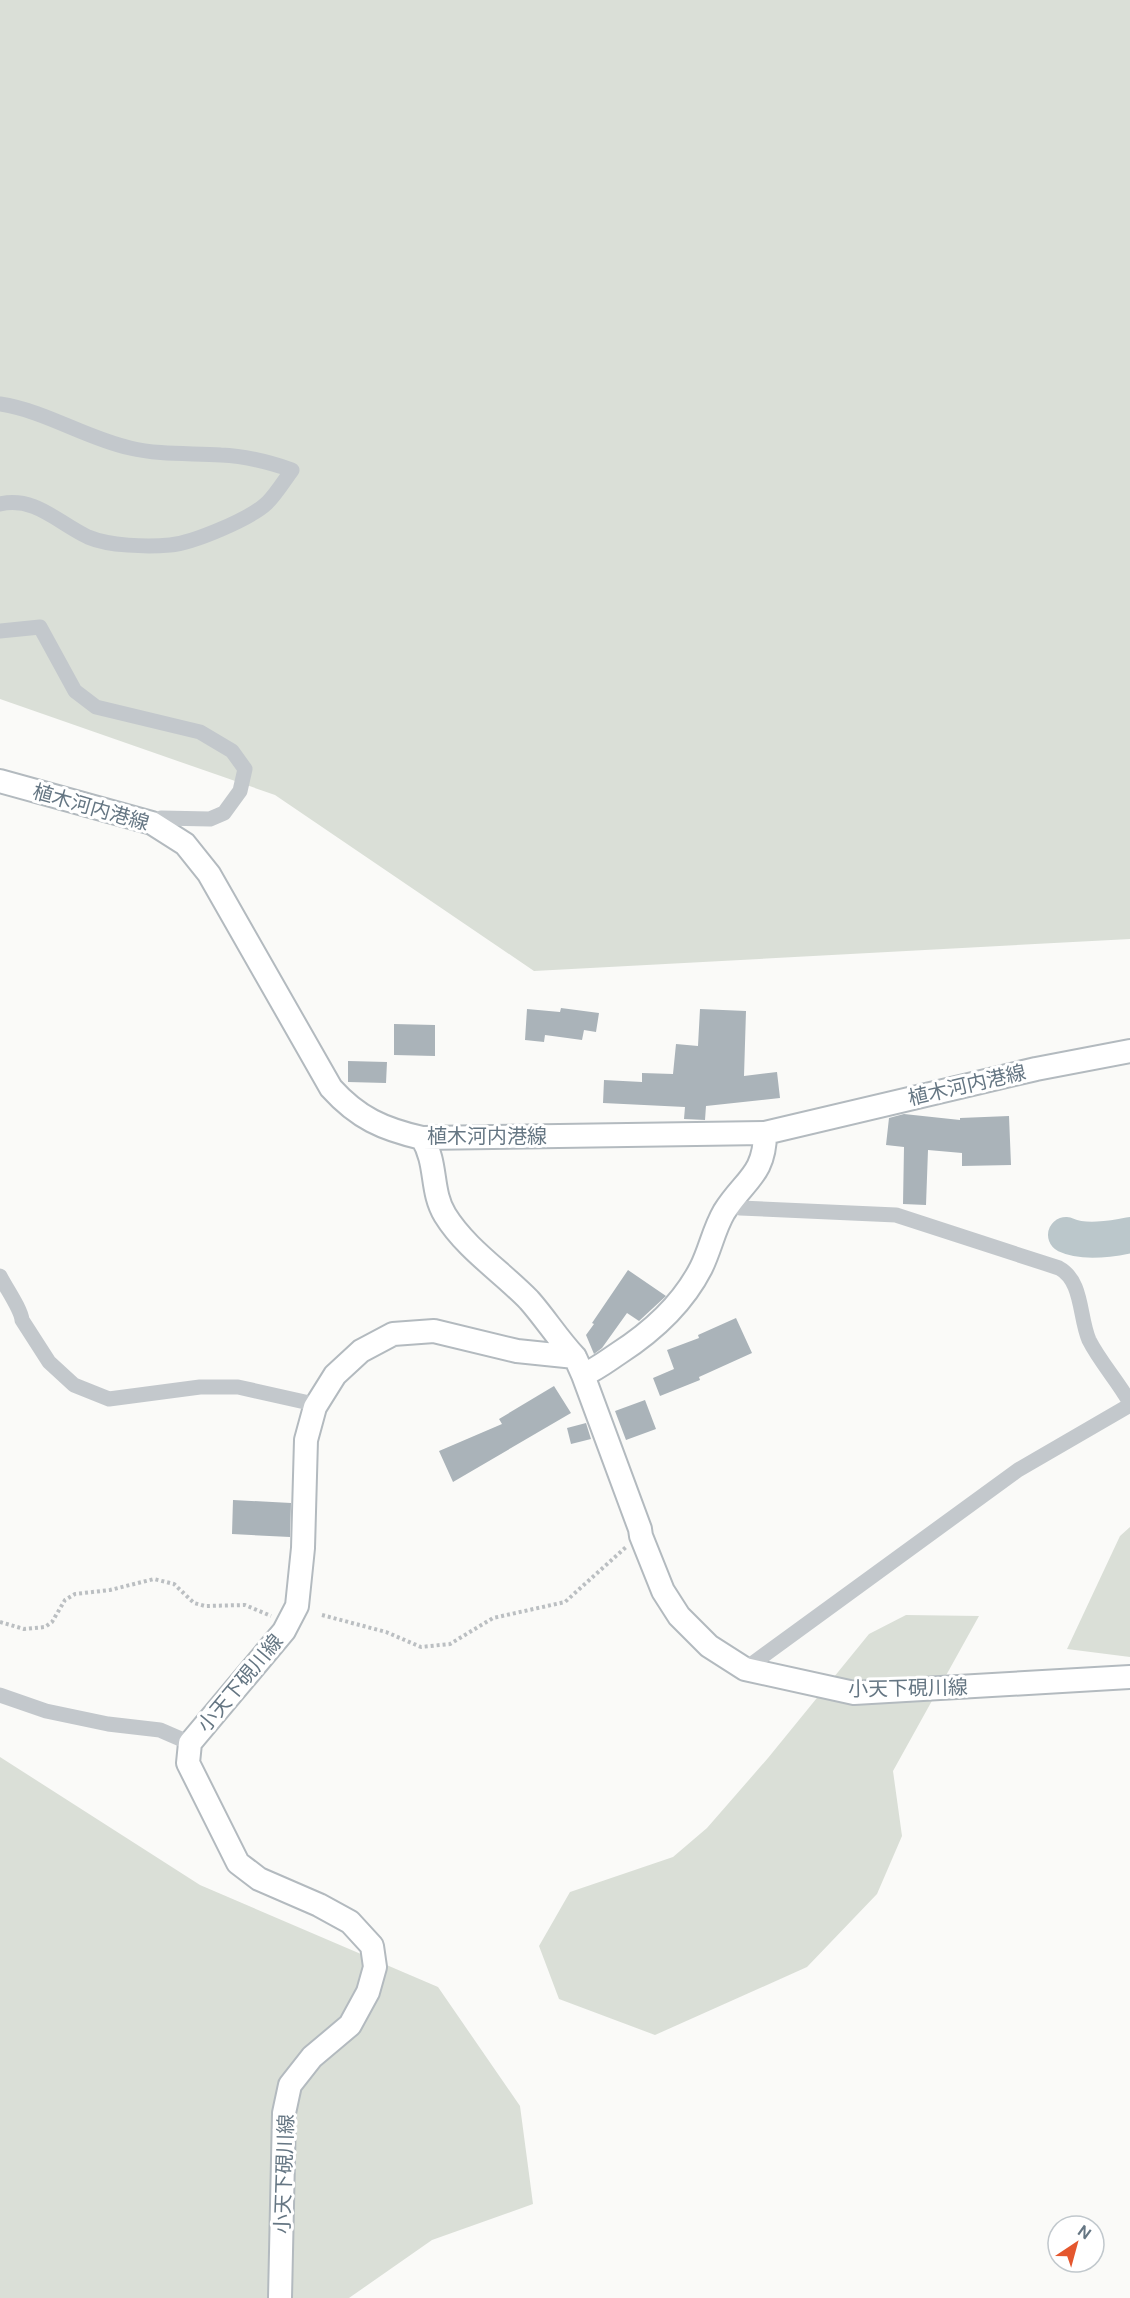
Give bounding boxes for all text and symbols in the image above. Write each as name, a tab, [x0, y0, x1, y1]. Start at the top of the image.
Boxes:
street label: 植木河内港線	[30, 778, 152, 836]
street label: 植木河内港線	[906, 1059, 1028, 1111]
street label: 植木河内港線	[427, 1123, 547, 1149]
street label: 小天下硯川線	[191, 1629, 289, 1737]
street label: 小天下硯川線	[848, 1674, 968, 1702]
street label: 小天下硯川線	[269, 2114, 299, 2234]
north arrow	[1046, 2214, 1106, 2274]
text: N	[1074, 2220, 1095, 2244]

